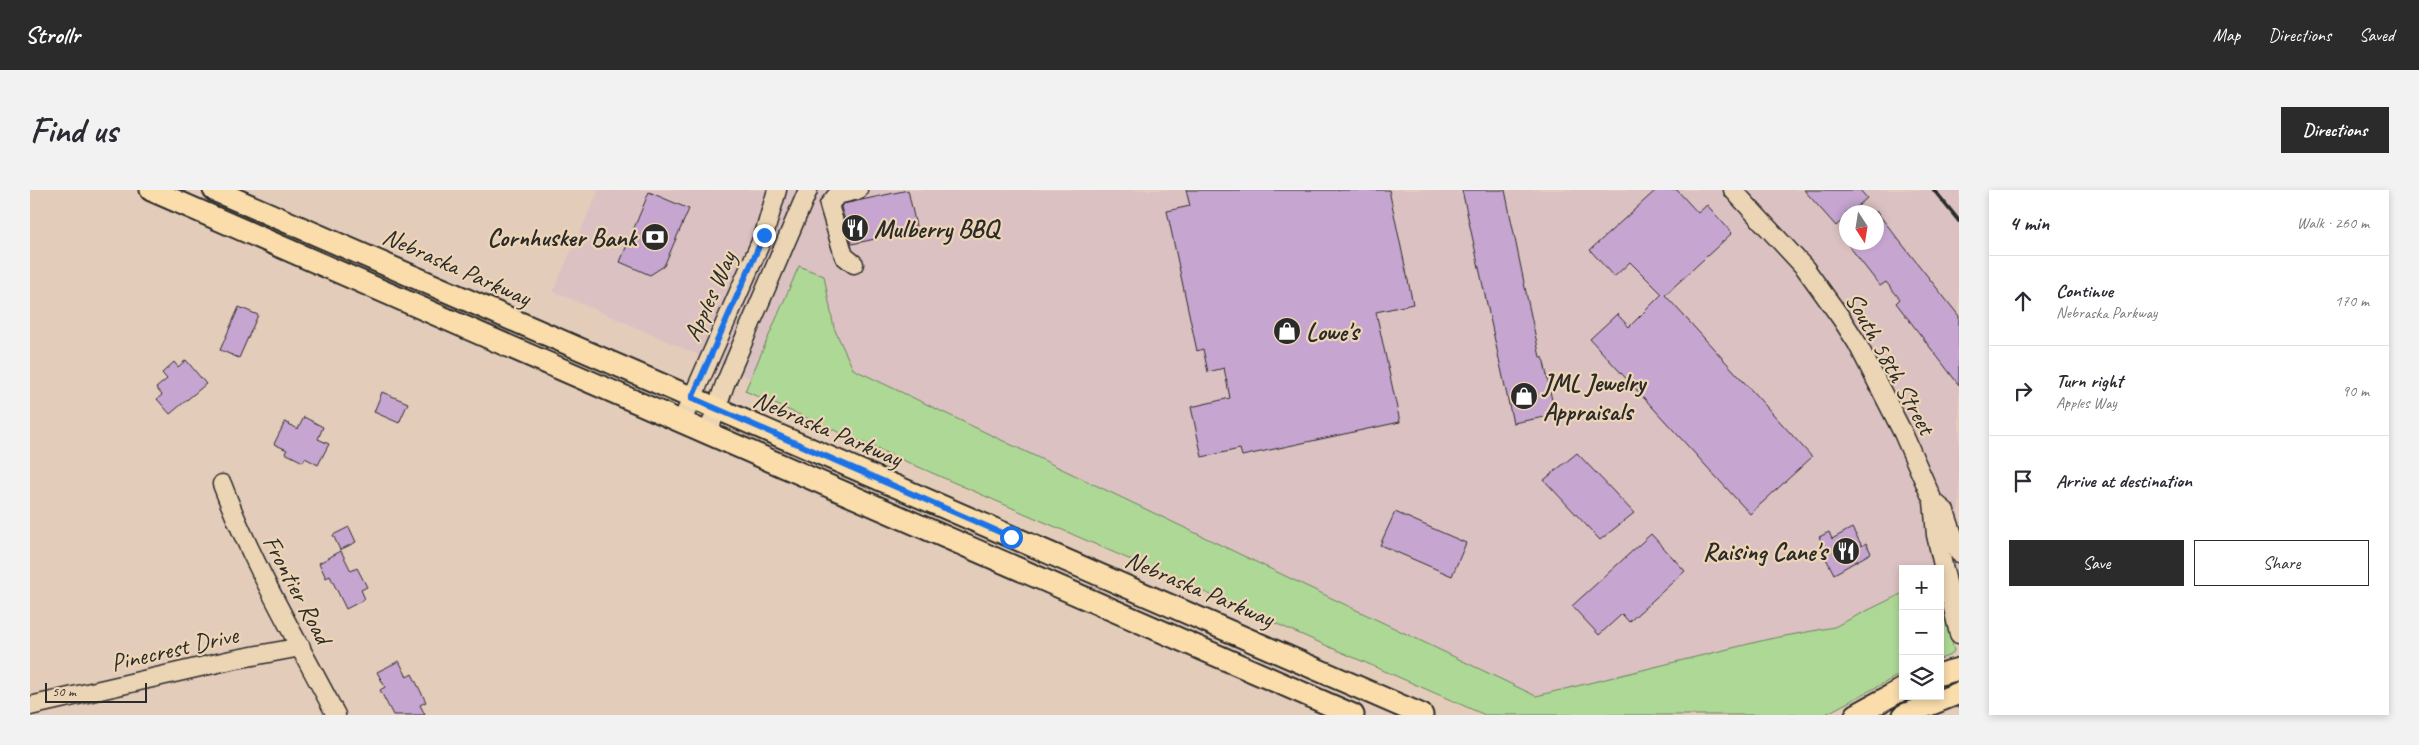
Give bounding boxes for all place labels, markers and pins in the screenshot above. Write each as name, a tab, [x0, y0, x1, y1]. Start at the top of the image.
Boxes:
restaurant icon: Mulberry BBQ	[840, 213, 870, 243]
place label: Mulberry BBQ	[874, 213, 1001, 245]
place label: Cornhusker Bank	[487, 222, 639, 254]
bank icon: Cornhusker Bank	[640, 222, 670, 252]
shop icon: Lowe's	[1272, 316, 1302, 346]
place label: Lowe's	[1306, 316, 1361, 348]
place label: JML Jewelry Appraisals	[1541, 367, 1648, 428]
shop icon: JML Jewelry Appraisals	[1509, 381, 1539, 411]
place label: Raising Cane's	[1703, 536, 1829, 568]
restaurant icon: Raising Cane's	[1831, 536, 1861, 566]

